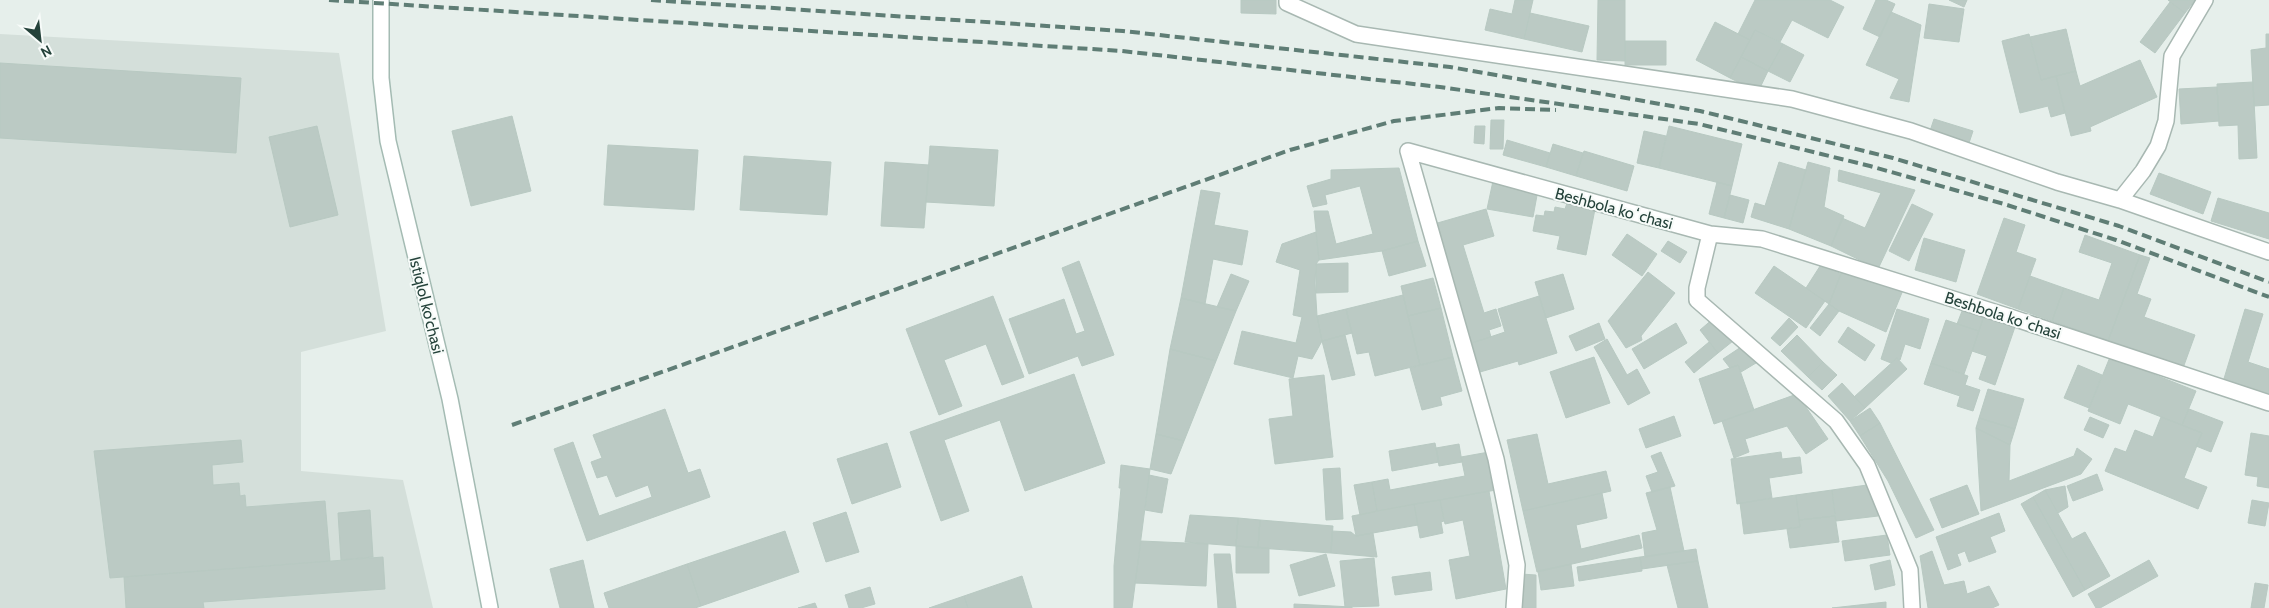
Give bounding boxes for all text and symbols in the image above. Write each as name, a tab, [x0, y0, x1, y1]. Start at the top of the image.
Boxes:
north arrow	[15, 15, 65, 65]
text: N	[38, 41, 55, 62]
street label: Beshbola koʻchasi	[1553, 184, 1675, 233]
street label: Istiqlol ko'chasi	[405, 255, 448, 356]
street label: Beshbola koʻchasi	[1942, 288, 2063, 343]

